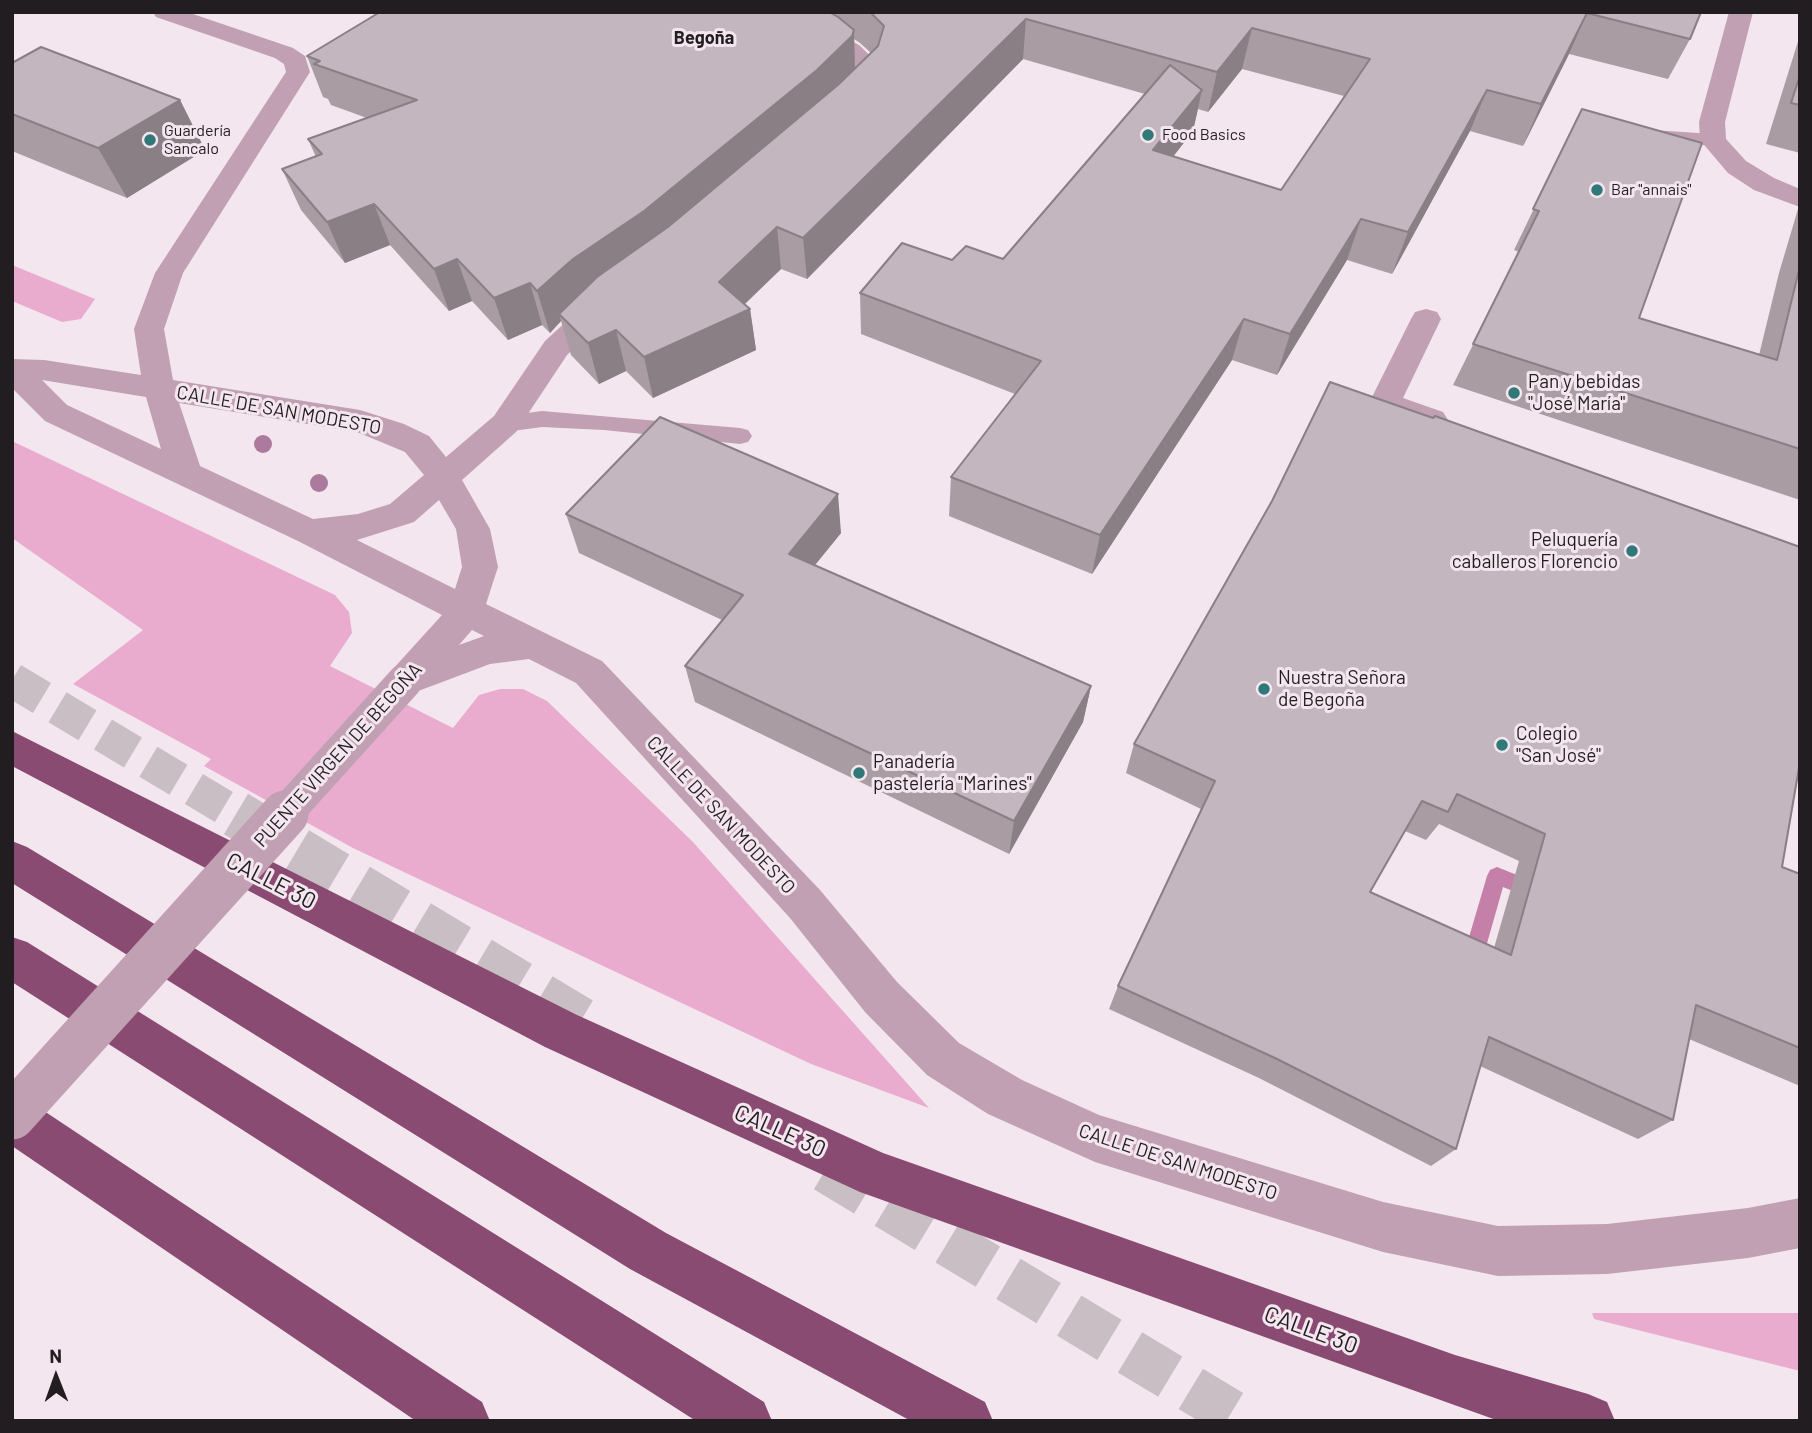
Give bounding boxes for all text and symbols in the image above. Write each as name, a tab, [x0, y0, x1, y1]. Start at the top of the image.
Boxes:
district label: Begoña	[674, 27, 734, 49]
place label: Guardería Sancalo	[164, 121, 231, 159]
place label: Food Basics	[1162, 125, 1246, 145]
marker: Food Basics	[1140, 127, 1156, 143]
marker: Guardería Sancalo	[142, 132, 158, 148]
place label: Bar "annais"	[1611, 180, 1691, 200]
marker: Bar "annais"	[1589, 182, 1605, 198]
place label: Pan y bebidas "José María"	[1528, 371, 1640, 415]
street label: CALLE DE SAN MODESTO	[175, 381, 383, 439]
marker: Pan y bebidas "José María"	[1506, 385, 1522, 401]
place label: Peluquería caballeros Florencio	[1452, 529, 1618, 573]
marker: Peluquería caballeros Florencio	[1624, 543, 1640, 559]
street label: PUENTE VIRGEN DE BEGOÑA	[249, 658, 427, 852]
place label: Nuestra Señora de Begoña	[1278, 667, 1406, 711]
marker: Nuestra Señora de Begoña	[1256, 681, 1272, 697]
place label: Colegio "San José"	[1516, 723, 1601, 767]
street label: CALLE DE SAN MODESTO	[642, 731, 800, 899]
marker: Colegio "San José"	[1494, 737, 1510, 753]
place label: Panadería pastelería "Marines"	[873, 751, 1032, 795]
marker: Panadería pastelería "Marines"	[851, 765, 867, 781]
street label: CALLE 30	[221, 847, 321, 915]
street label: CALLE 30	[730, 1099, 830, 1163]
street label: CALLE DE SAN MODESTO	[1076, 1119, 1280, 1205]
street label: CALLE 30	[1261, 1300, 1361, 1360]
north arrow	[21, 1342, 91, 1412]
text: N	[49, 1344, 62, 1367]

